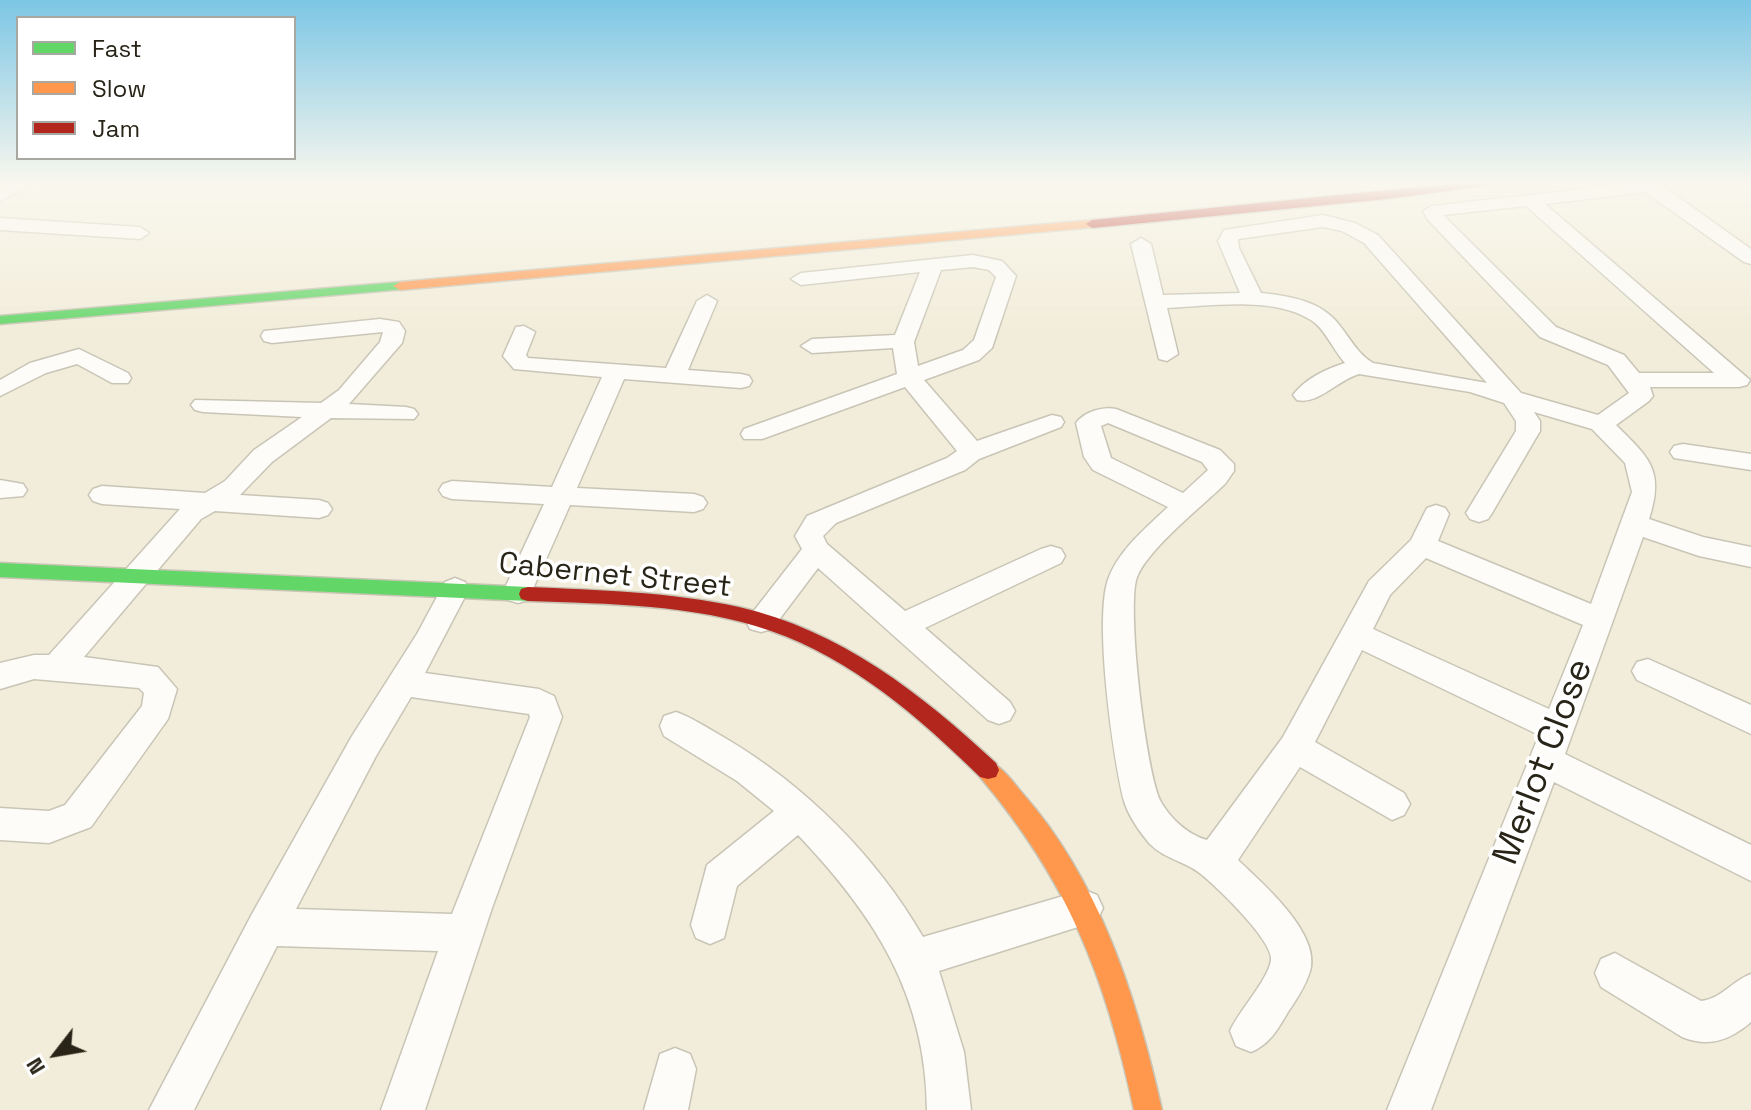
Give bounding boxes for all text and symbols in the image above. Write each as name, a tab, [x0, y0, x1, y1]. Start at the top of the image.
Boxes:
legend	[16, 16, 296, 160]
text: Fast	[92, 33, 142, 64]
text: Slow	[92, 73, 146, 104]
text: Jam	[92, 113, 140, 144]
street label: Cabernet Street	[497, 546, 733, 606]
street label: Merlot Close	[1485, 653, 1603, 871]
north arrow	[16, 1014, 96, 1094]
text: N	[20, 1053, 51, 1080]

